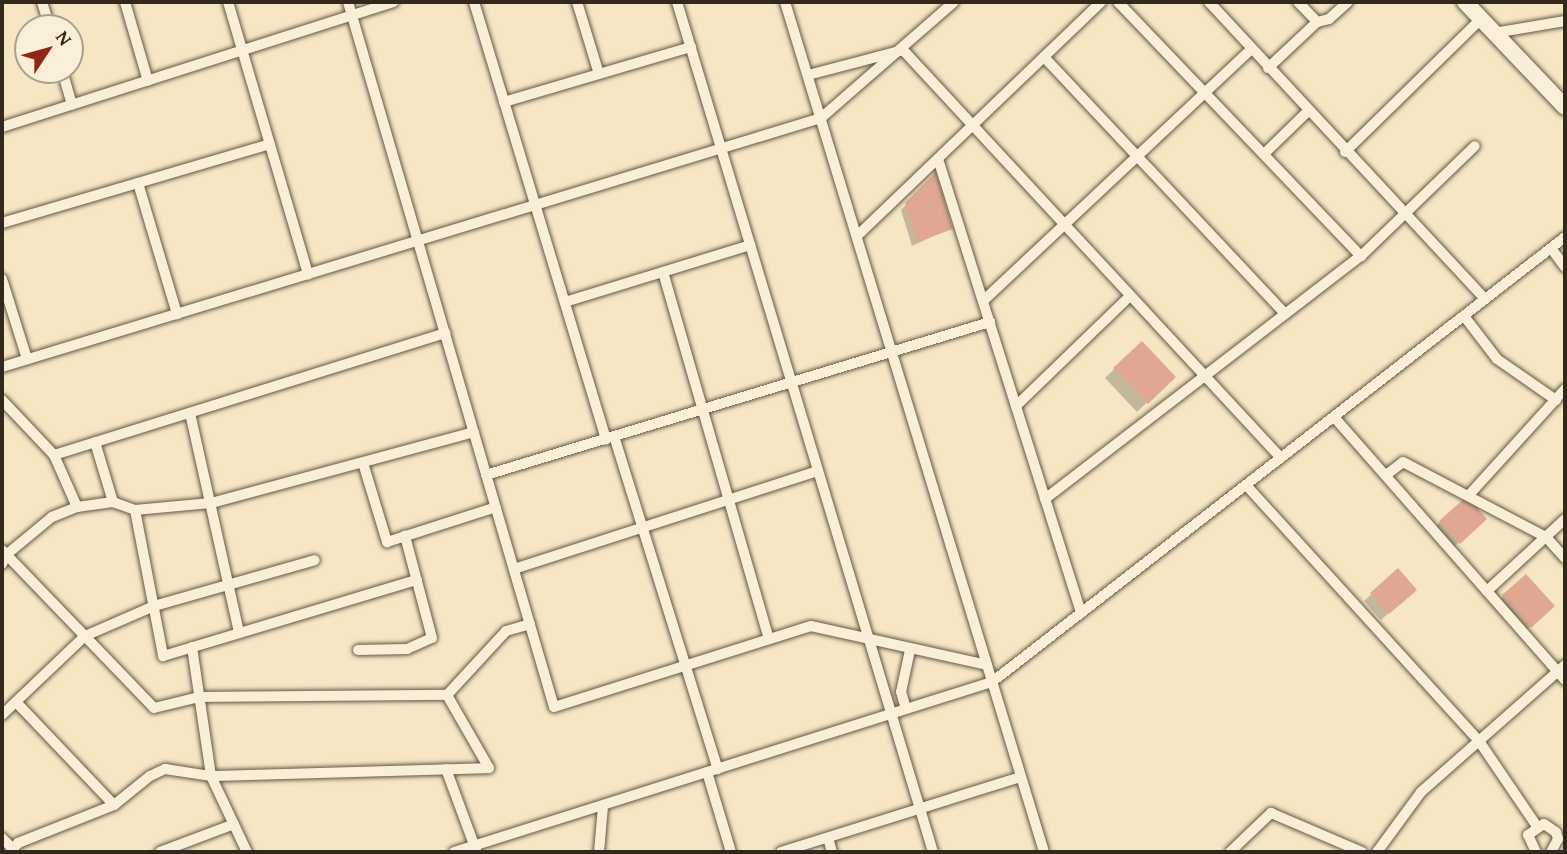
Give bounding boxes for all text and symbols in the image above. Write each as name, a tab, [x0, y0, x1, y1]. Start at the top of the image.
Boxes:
north arrow	[14, 14, 84, 84]
text: N	[49, 24, 79, 51]

